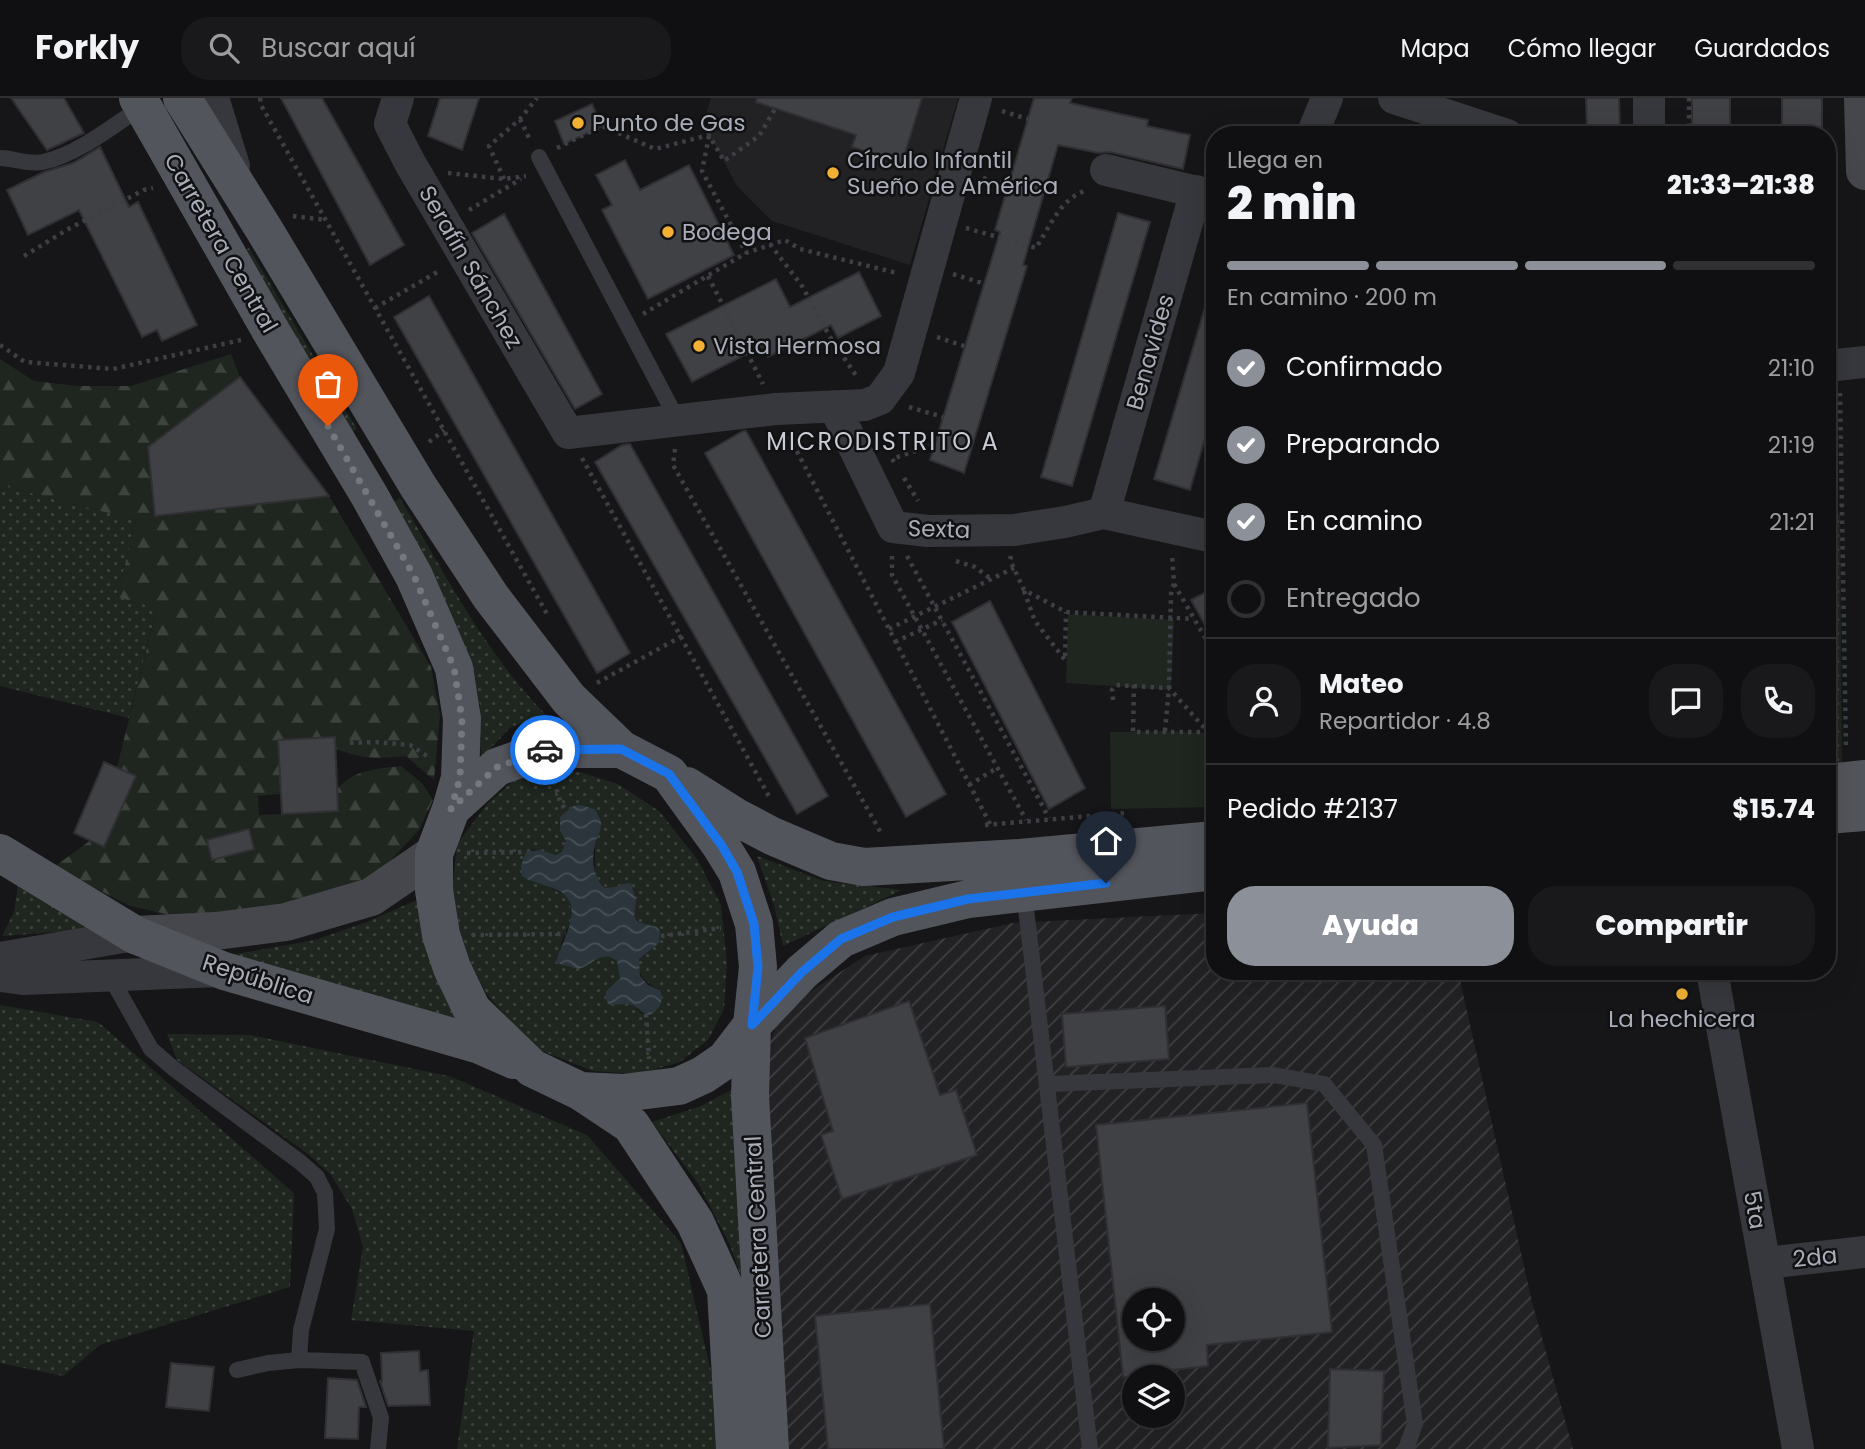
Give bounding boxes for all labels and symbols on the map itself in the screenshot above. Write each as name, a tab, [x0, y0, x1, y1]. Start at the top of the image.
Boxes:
place label: Punto de Gas	[592, 107, 745, 139]
marker: Punto de Gas	[570, 115, 586, 131]
place label: Círculo Infantil Sueño de América	[847, 144, 1058, 202]
street label: Carretera Central	[157, 147, 285, 339]
marker: Círculo Infantil Sueño de América	[825, 165, 841, 181]
street label: Serafín Sánchez	[411, 180, 531, 354]
place label: Bodega	[682, 216, 772, 248]
marker: Bodega	[660, 224, 676, 240]
street label: Benavides	[1118, 290, 1182, 414]
place label: Vista Hermosa	[713, 330, 881, 362]
marker: Vista Hermosa	[691, 338, 707, 354]
pin	[298, 354, 358, 426]
district label: MICRODISTRITO A	[766, 425, 1000, 458]
street label: Sexta	[907, 512, 971, 546]
courier	[510, 715, 580, 785]
pin	[1076, 811, 1136, 883]
street label: República	[198, 946, 318, 1012]
marker: La hechicera	[1674, 986, 1690, 1002]
place label: La hechicera	[1608, 1003, 1756, 1035]
street label: Carretera Central	[737, 1135, 779, 1339]
street label: 5ta	[1736, 1188, 1774, 1232]
street label: 2da	[1791, 1239, 1839, 1275]

